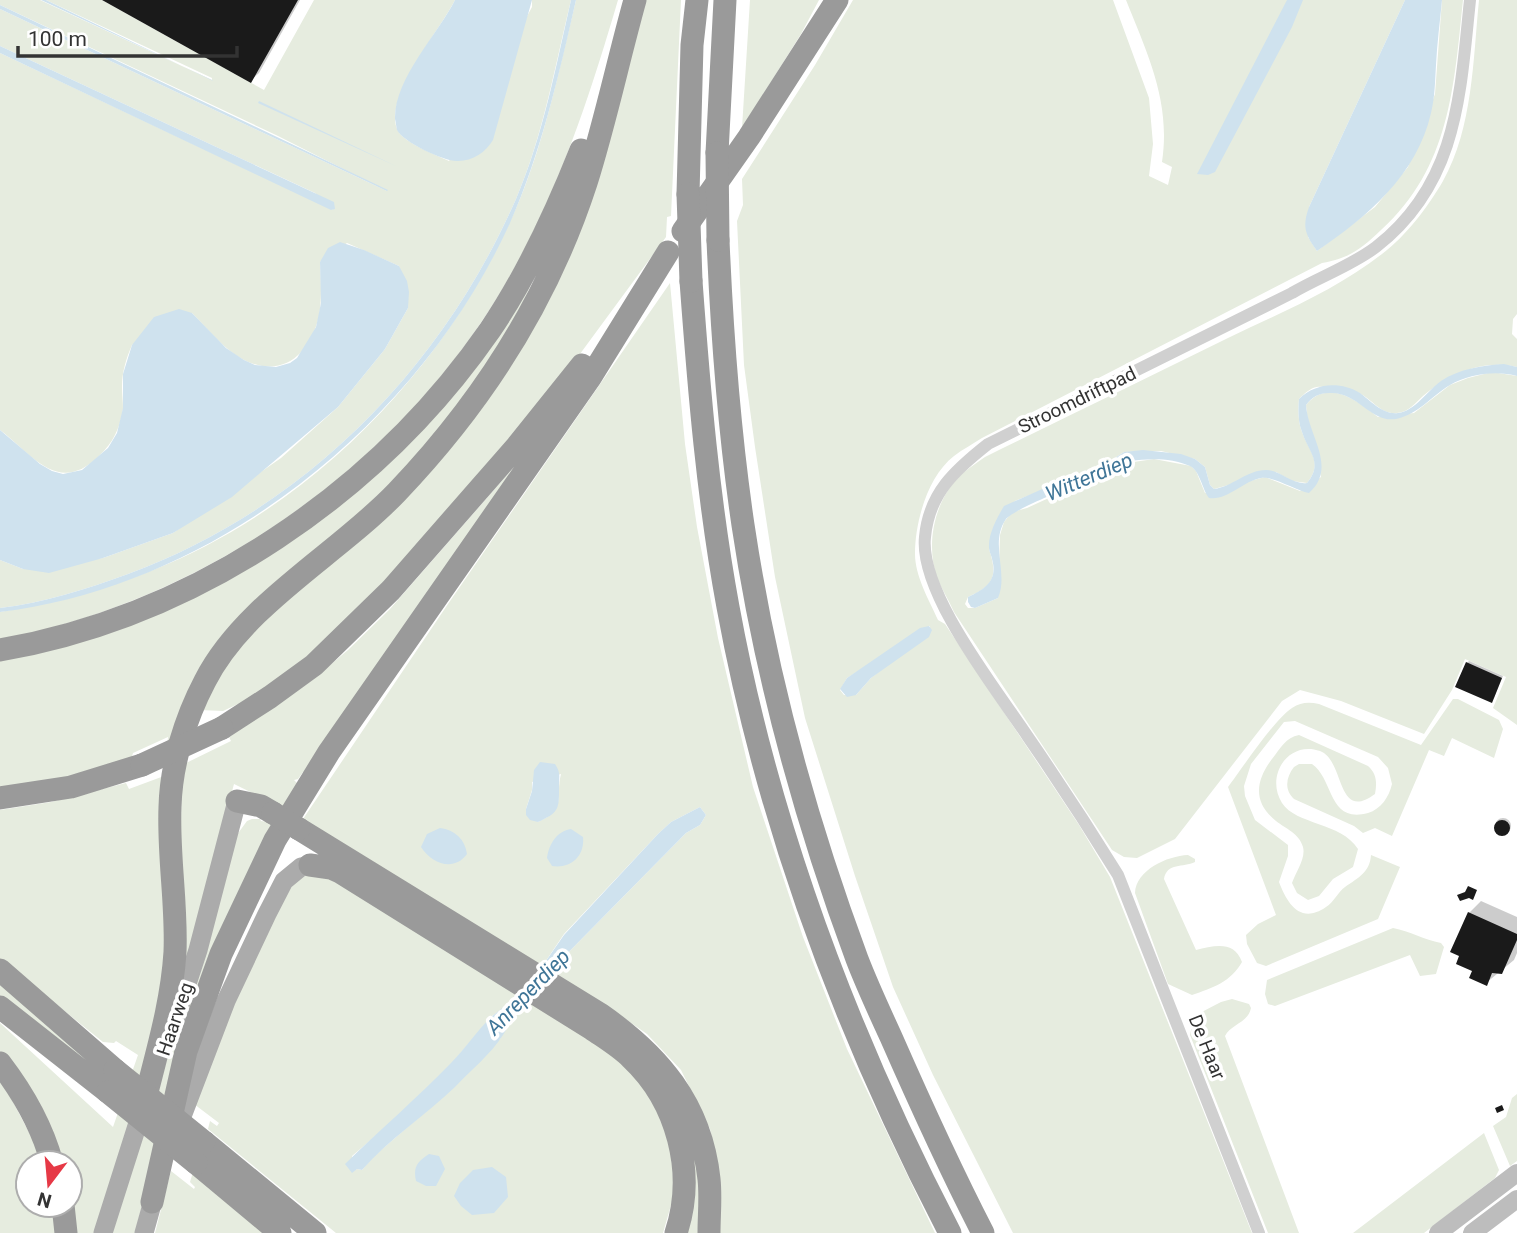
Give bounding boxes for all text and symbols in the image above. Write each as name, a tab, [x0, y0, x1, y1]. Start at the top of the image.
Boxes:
scale bar	[18, 14, 236, 58]
text: 100 m	[28, 27, 87, 51]
street label: Stroomdriftpad	[1014, 362, 1140, 438]
water label: Witterdiep	[1042, 448, 1136, 506]
water label: Anreperdiep	[481, 944, 575, 1041]
street label: Haarweg	[152, 979, 198, 1059]
street label: De Haar	[1184, 1011, 1231, 1083]
north arrow	[14, 1149, 84, 1219]
text: N	[35, 1187, 54, 1213]

